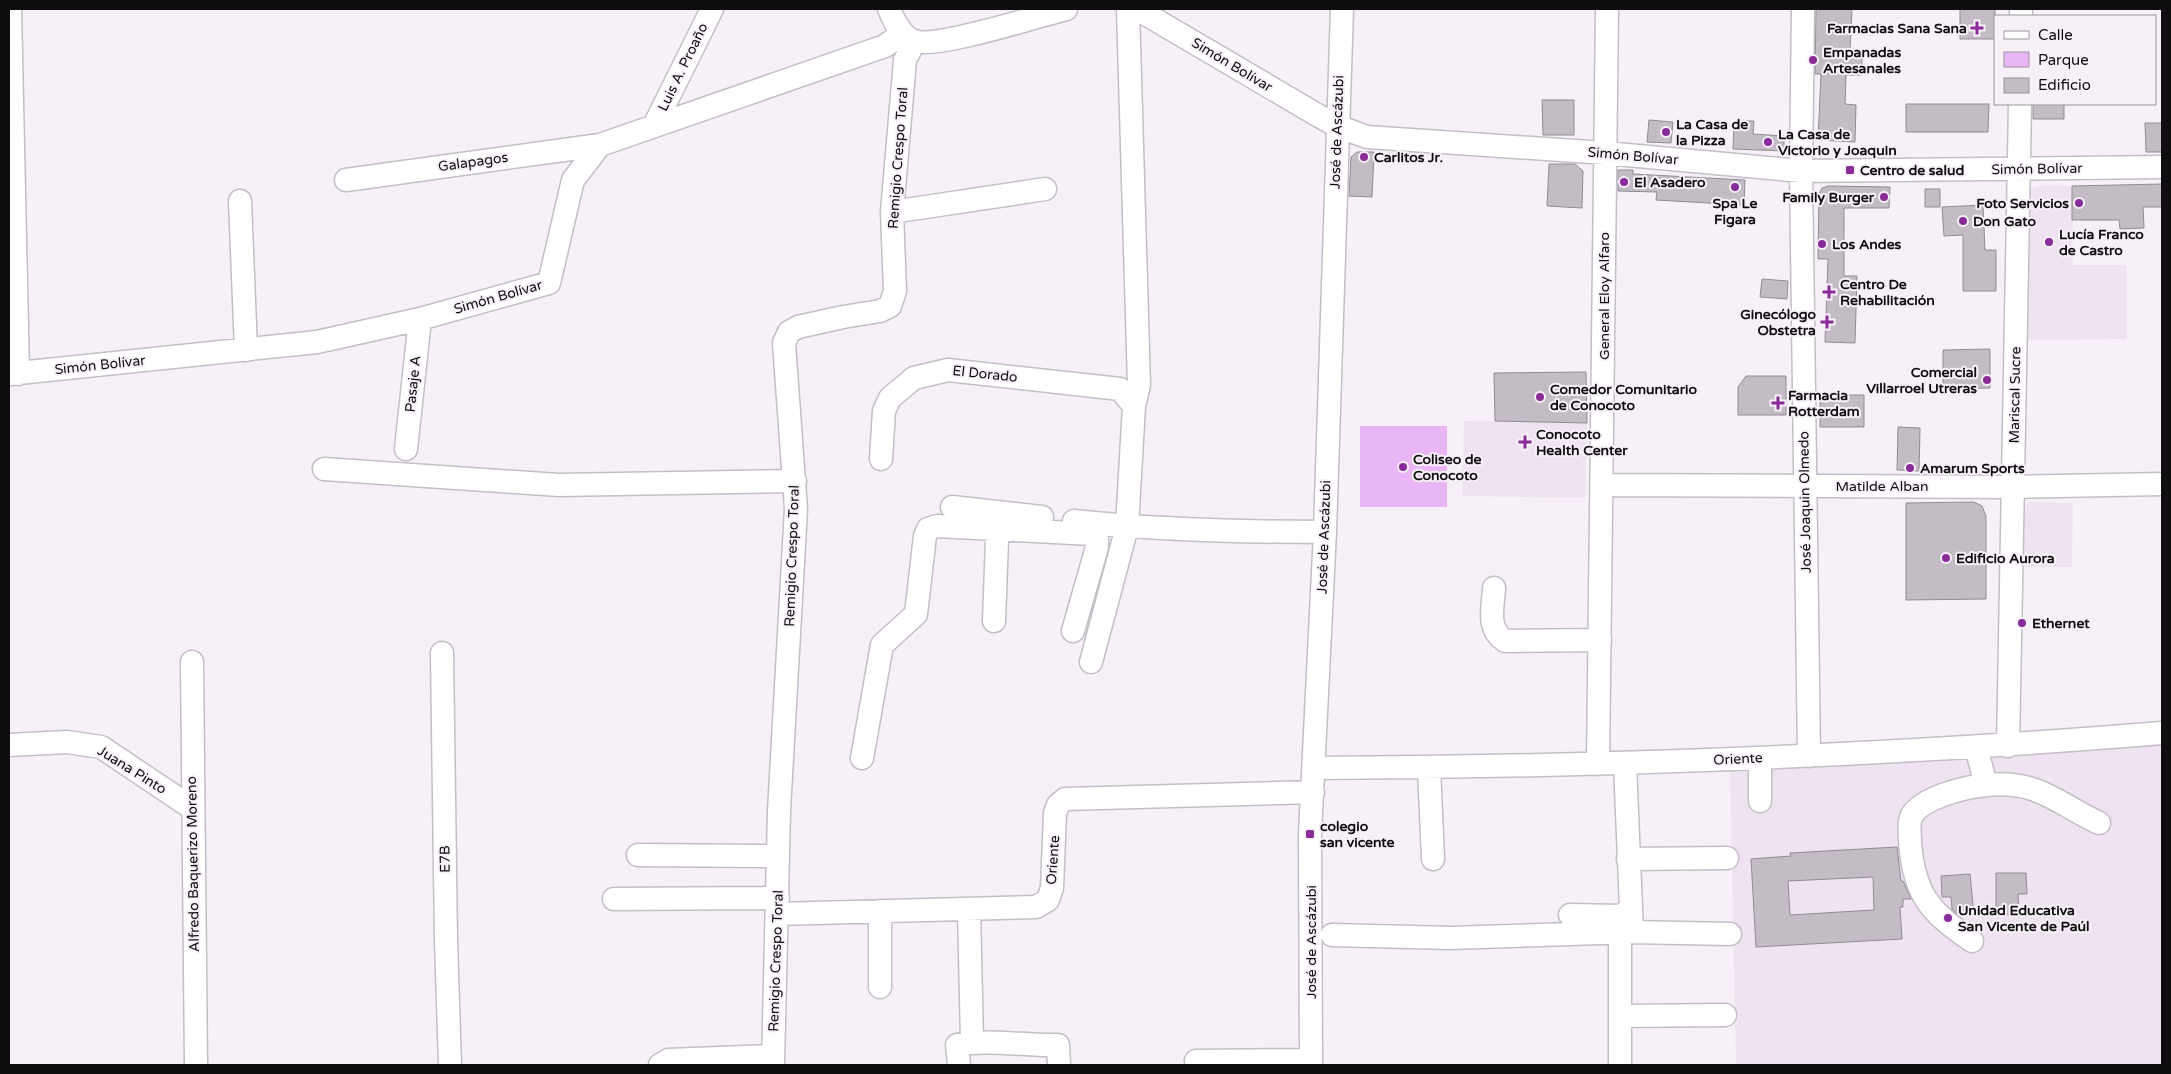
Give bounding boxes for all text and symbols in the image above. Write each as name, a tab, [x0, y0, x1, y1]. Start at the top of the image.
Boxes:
legend	[1994, 15, 2156, 105]
street label: Luis A. Proaño	[654, 20, 712, 114]
place label: Farmacias Sana Sana	[1827, 20, 1967, 37]
marker: Farmacias Sana Sana	[1971, 22, 1983, 34]
text: Calle	[2038, 26, 2073, 44]
street label: Simón Bolívar	[1189, 34, 1276, 96]
place label: Empanadas Artesanales	[1823, 44, 1901, 77]
text: Parque	[2038, 51, 2089, 69]
marker: Empanadas Artesanales	[1807, 54, 1819, 66]
street label: José de Ascázubi	[1327, 75, 1347, 189]
text: Edificio	[2038, 76, 2091, 94]
street label: Remigio Crespo Toral	[885, 87, 911, 229]
place label: La Casa de la Pizza	[1676, 116, 1748, 149]
marker: La Casa de la Pizza	[1660, 126, 1672, 138]
place label: La Casa de Victorio y Joaquin	[1778, 126, 1897, 159]
marker: La Casa de Victorio y Joaquin	[1762, 136, 1774, 148]
street label: Simón Bolívar	[1587, 144, 1680, 168]
street label: Galapagos	[437, 149, 509, 175]
place label: Carlitos Jr.	[1374, 149, 1443, 166]
marker: Carlitos Jr.	[1358, 151, 1370, 163]
street label: Simón Bolívar	[1991, 160, 2083, 178]
place label: Centro de salud	[1860, 162, 1964, 179]
marker: Centro de salud	[1844, 164, 1856, 176]
place label: El Asadero	[1634, 174, 1706, 191]
marker: El Asadero	[1618, 176, 1630, 188]
marker: Spa Le Figara	[1729, 181, 1741, 193]
place label: Family Burger	[1782, 189, 1875, 206]
marker: Family Burger	[1878, 191, 1890, 203]
place label: Spa Le Figara	[1713, 195, 1757, 228]
place label: Foto Servicios	[1976, 195, 2069, 212]
marker: Foto Servicios	[2073, 197, 2085, 209]
place label: Don Gato	[1973, 213, 2036, 230]
marker: Don Gato	[1957, 215, 1969, 227]
place label: Lucía Franco de Castro	[2059, 226, 2144, 259]
street label: General Eloy Alfaro	[1596, 232, 1613, 360]
place label: Los Andes	[1832, 236, 1902, 253]
marker: Lucía Franco de Castro	[2043, 236, 2055, 248]
marker: Los Andes	[1816, 238, 1828, 250]
street label: Simón Bolívar	[452, 276, 545, 318]
place label: Centro De Rehabilitación	[1840, 276, 1935, 309]
marker: Centro De Rehabilitación	[1822, 285, 1836, 299]
place label: Ginecólogo Obstetra	[1740, 306, 1816, 339]
marker: Ginecólogo Obstetra	[1820, 315, 1834, 329]
street label: Mariscal Sucre	[2006, 346, 2024, 444]
street label: Simón Bolívar	[54, 352, 147, 378]
street label: Pasaje A	[402, 355, 424, 413]
street label: El Dorado	[952, 362, 1018, 386]
place label: Comercial Villarroel Utreras	[1866, 364, 1977, 397]
marker: Comercial Villarroel Utreras	[1981, 374, 1993, 386]
place label: Comedor Comunitario de Conocoto	[1550, 381, 1698, 414]
place label: Farmacia Rotterdam	[1788, 387, 1860, 420]
marker: Comedor Comunitario de Conocoto	[1534, 391, 1546, 403]
marker: Farmacia Rotterdam	[1772, 397, 1784, 409]
place label: Conocoto Health Center	[1536, 426, 1628, 459]
street label: José Joaquin Olmedo	[1795, 431, 1815, 573]
marker: Conocoto Health Center	[1518, 435, 1532, 449]
place label: Coliseo de Conocoto	[1413, 451, 1482, 484]
place label: Amarum Sports	[1920, 460, 2025, 477]
marker: Coliseo de Conocoto	[1397, 461, 1409, 473]
marker: Amarum Sports	[1904, 462, 1916, 474]
street label: Matilde Alban	[1835, 478, 1929, 495]
street label: José de Ascázubi	[1314, 480, 1334, 594]
street label: Remigio Crespo Toral	[781, 485, 803, 627]
place label: Edificio Aurora	[1956, 550, 2055, 567]
marker: Edificio Aurora	[1940, 552, 1952, 564]
place label: Ethernet	[2032, 615, 2090, 632]
marker: Ethernet	[2016, 617, 2028, 629]
street label: Juana Pinto	[94, 742, 170, 798]
street label: Oriente	[1713, 749, 1763, 769]
street label: Alfredo Baquerizo Moreno	[183, 776, 203, 952]
place label: colegio san vicente	[1320, 818, 1395, 851]
marker: colegio san vicente	[1304, 828, 1316, 840]
street label: Oriente	[1043, 835, 1063, 885]
street label: E7B	[436, 845, 454, 873]
street label: José de Ascázubi	[1303, 885, 1320, 999]
street label: Remigio Crespo Toral	[765, 890, 787, 1032]
place label: Unidad Educativa San Vicente de Paúl	[1958, 902, 2090, 935]
marker: Unidad Educativa San Vicente de Paúl	[1942, 912, 1954, 924]

